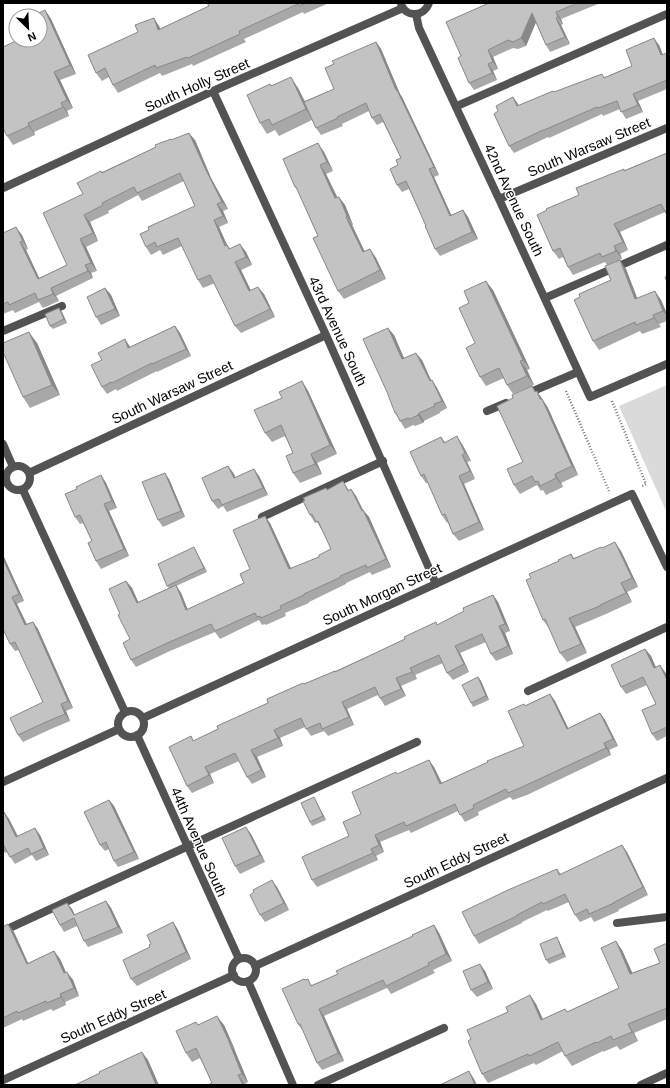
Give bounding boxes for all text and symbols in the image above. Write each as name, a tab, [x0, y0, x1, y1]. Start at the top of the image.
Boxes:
north arrow	[8, 8, 48, 48]
text: N	[26, 30, 38, 44]
street label: South Holly Street	[142, 55, 252, 115]
street label: South Warsaw Street	[525, 114, 653, 180]
street label: 42nd Avenue South	[481, 141, 547, 259]
street label: 43rd Avenue South	[306, 274, 370, 388]
street label: South Warsaw Street	[109, 357, 235, 427]
street label: South Morgan Street	[320, 559, 444, 629]
street label: 44th Avenue South	[168, 785, 230, 899]
street label: South Eddy Street	[401, 829, 511, 891]
street label: South Eddy Street	[58, 986, 168, 1046]

